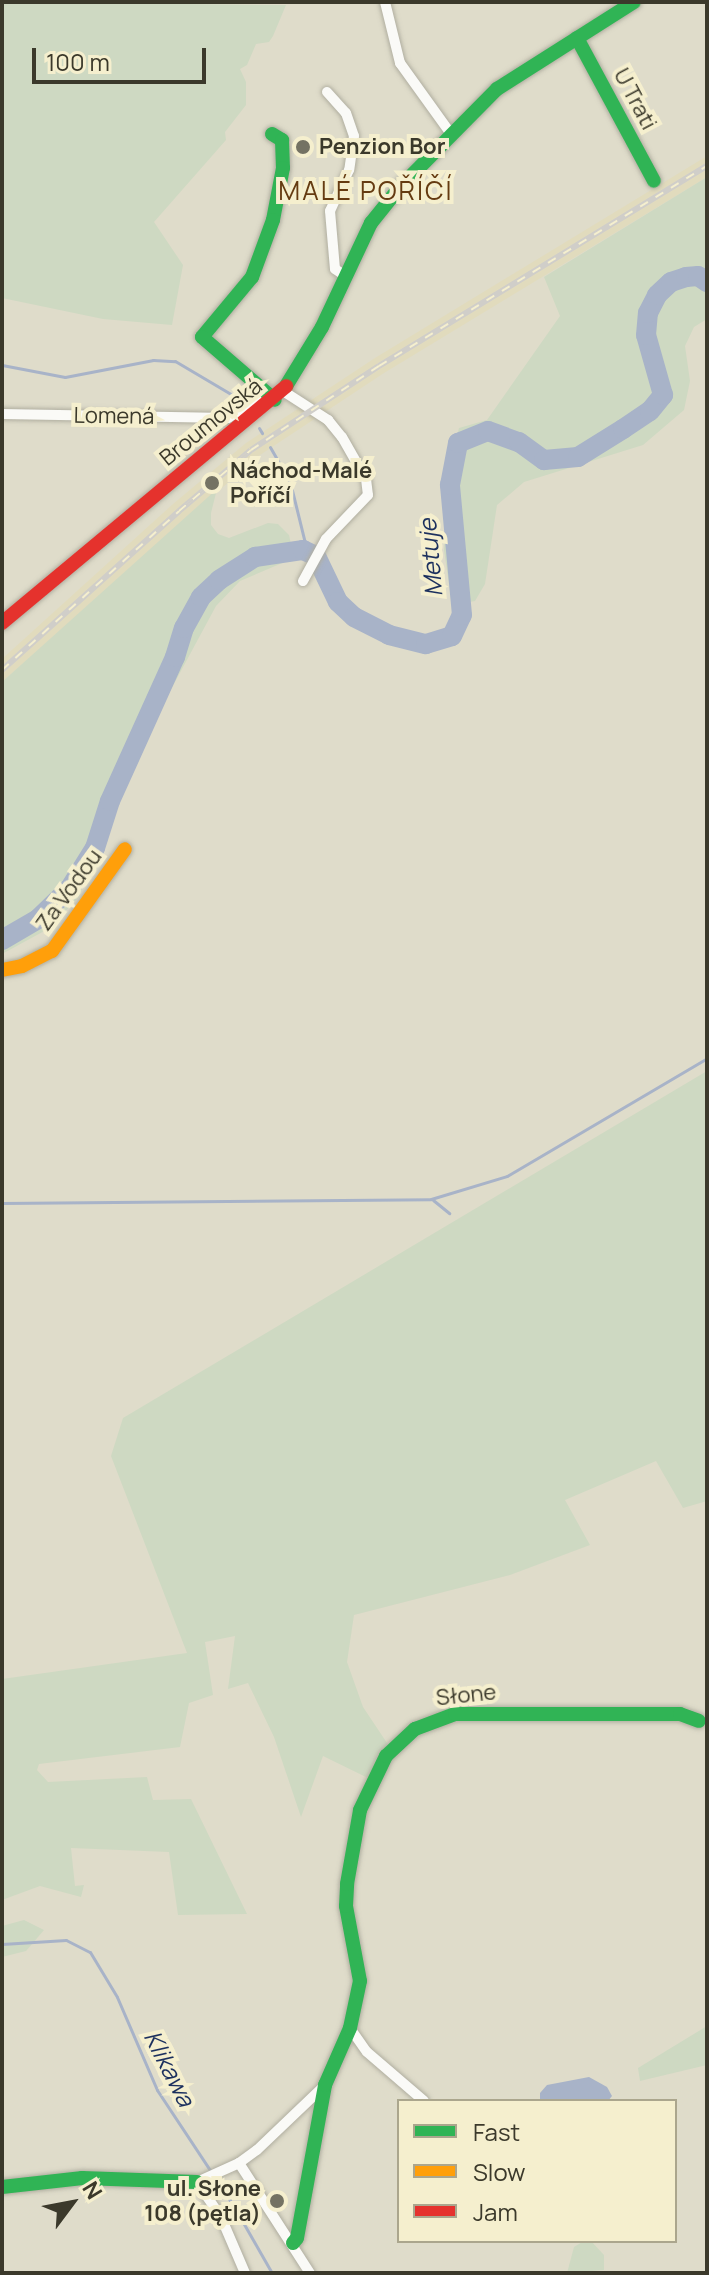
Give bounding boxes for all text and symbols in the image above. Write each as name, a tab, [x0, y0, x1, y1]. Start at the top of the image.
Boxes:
scale bar	[36, 32, 210, 82]
text: 100 m	[46, 45, 110, 78]
street label: U Trati	[608, 64, 662, 134]
place label: Penzion Bor	[319, 134, 445, 160]
marker: Penzion Bor	[294, 138, 312, 156]
district label: MALÉ POŘÍČÍ	[278, 175, 454, 207]
street label: Broumovská	[155, 373, 267, 471]
street label: Lomená	[73, 402, 155, 430]
place label: Náchod-Malé Poříčí	[230, 457, 372, 508]
marker: Náchod-Malé Poříčí	[201, 472, 223, 494]
water label: Metuje	[412, 518, 448, 598]
street label: Za Vodou	[31, 844, 107, 936]
street label: Słone	[435, 1679, 497, 1711]
water label: Klikawa	[139, 2025, 201, 2111]
legend	[397, 2099, 677, 2243]
text: Fast	[473, 2115, 520, 2148]
text: Slow	[473, 2155, 526, 2188]
north arrow	[32, 2163, 112, 2243]
place label: ul. Słone 108 (pętla)	[144, 2175, 261, 2226]
text: N	[75, 2176, 109, 2205]
marker: ul. Słone 108 (pętla)	[268, 2192, 286, 2210]
text: Jam	[473, 2195, 518, 2228]

